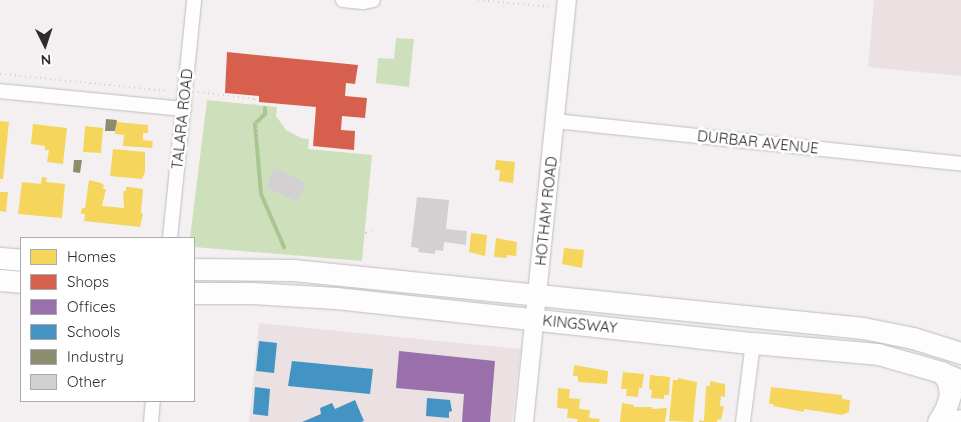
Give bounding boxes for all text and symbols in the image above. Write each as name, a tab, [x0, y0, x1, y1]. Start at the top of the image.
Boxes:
north arrow	[20, 20, 70, 70]
text: N	[40, 51, 52, 69]
street label: TALARA ROAD	[168, 68, 196, 170]
street label: DURBAR AVENUE	[696, 127, 820, 157]
street label: HOTHAM ROAD	[531, 155, 561, 267]
legend	[20, 237, 195, 402]
text: Homes	[67, 247, 116, 266]
text: Shops	[67, 272, 109, 291]
text: Offices	[67, 297, 116, 316]
street label: KINGSWAY	[542, 311, 618, 337]
text: Schools	[67, 322, 120, 341]
text: Industry	[67, 347, 124, 366]
text: Other	[67, 372, 106, 391]

